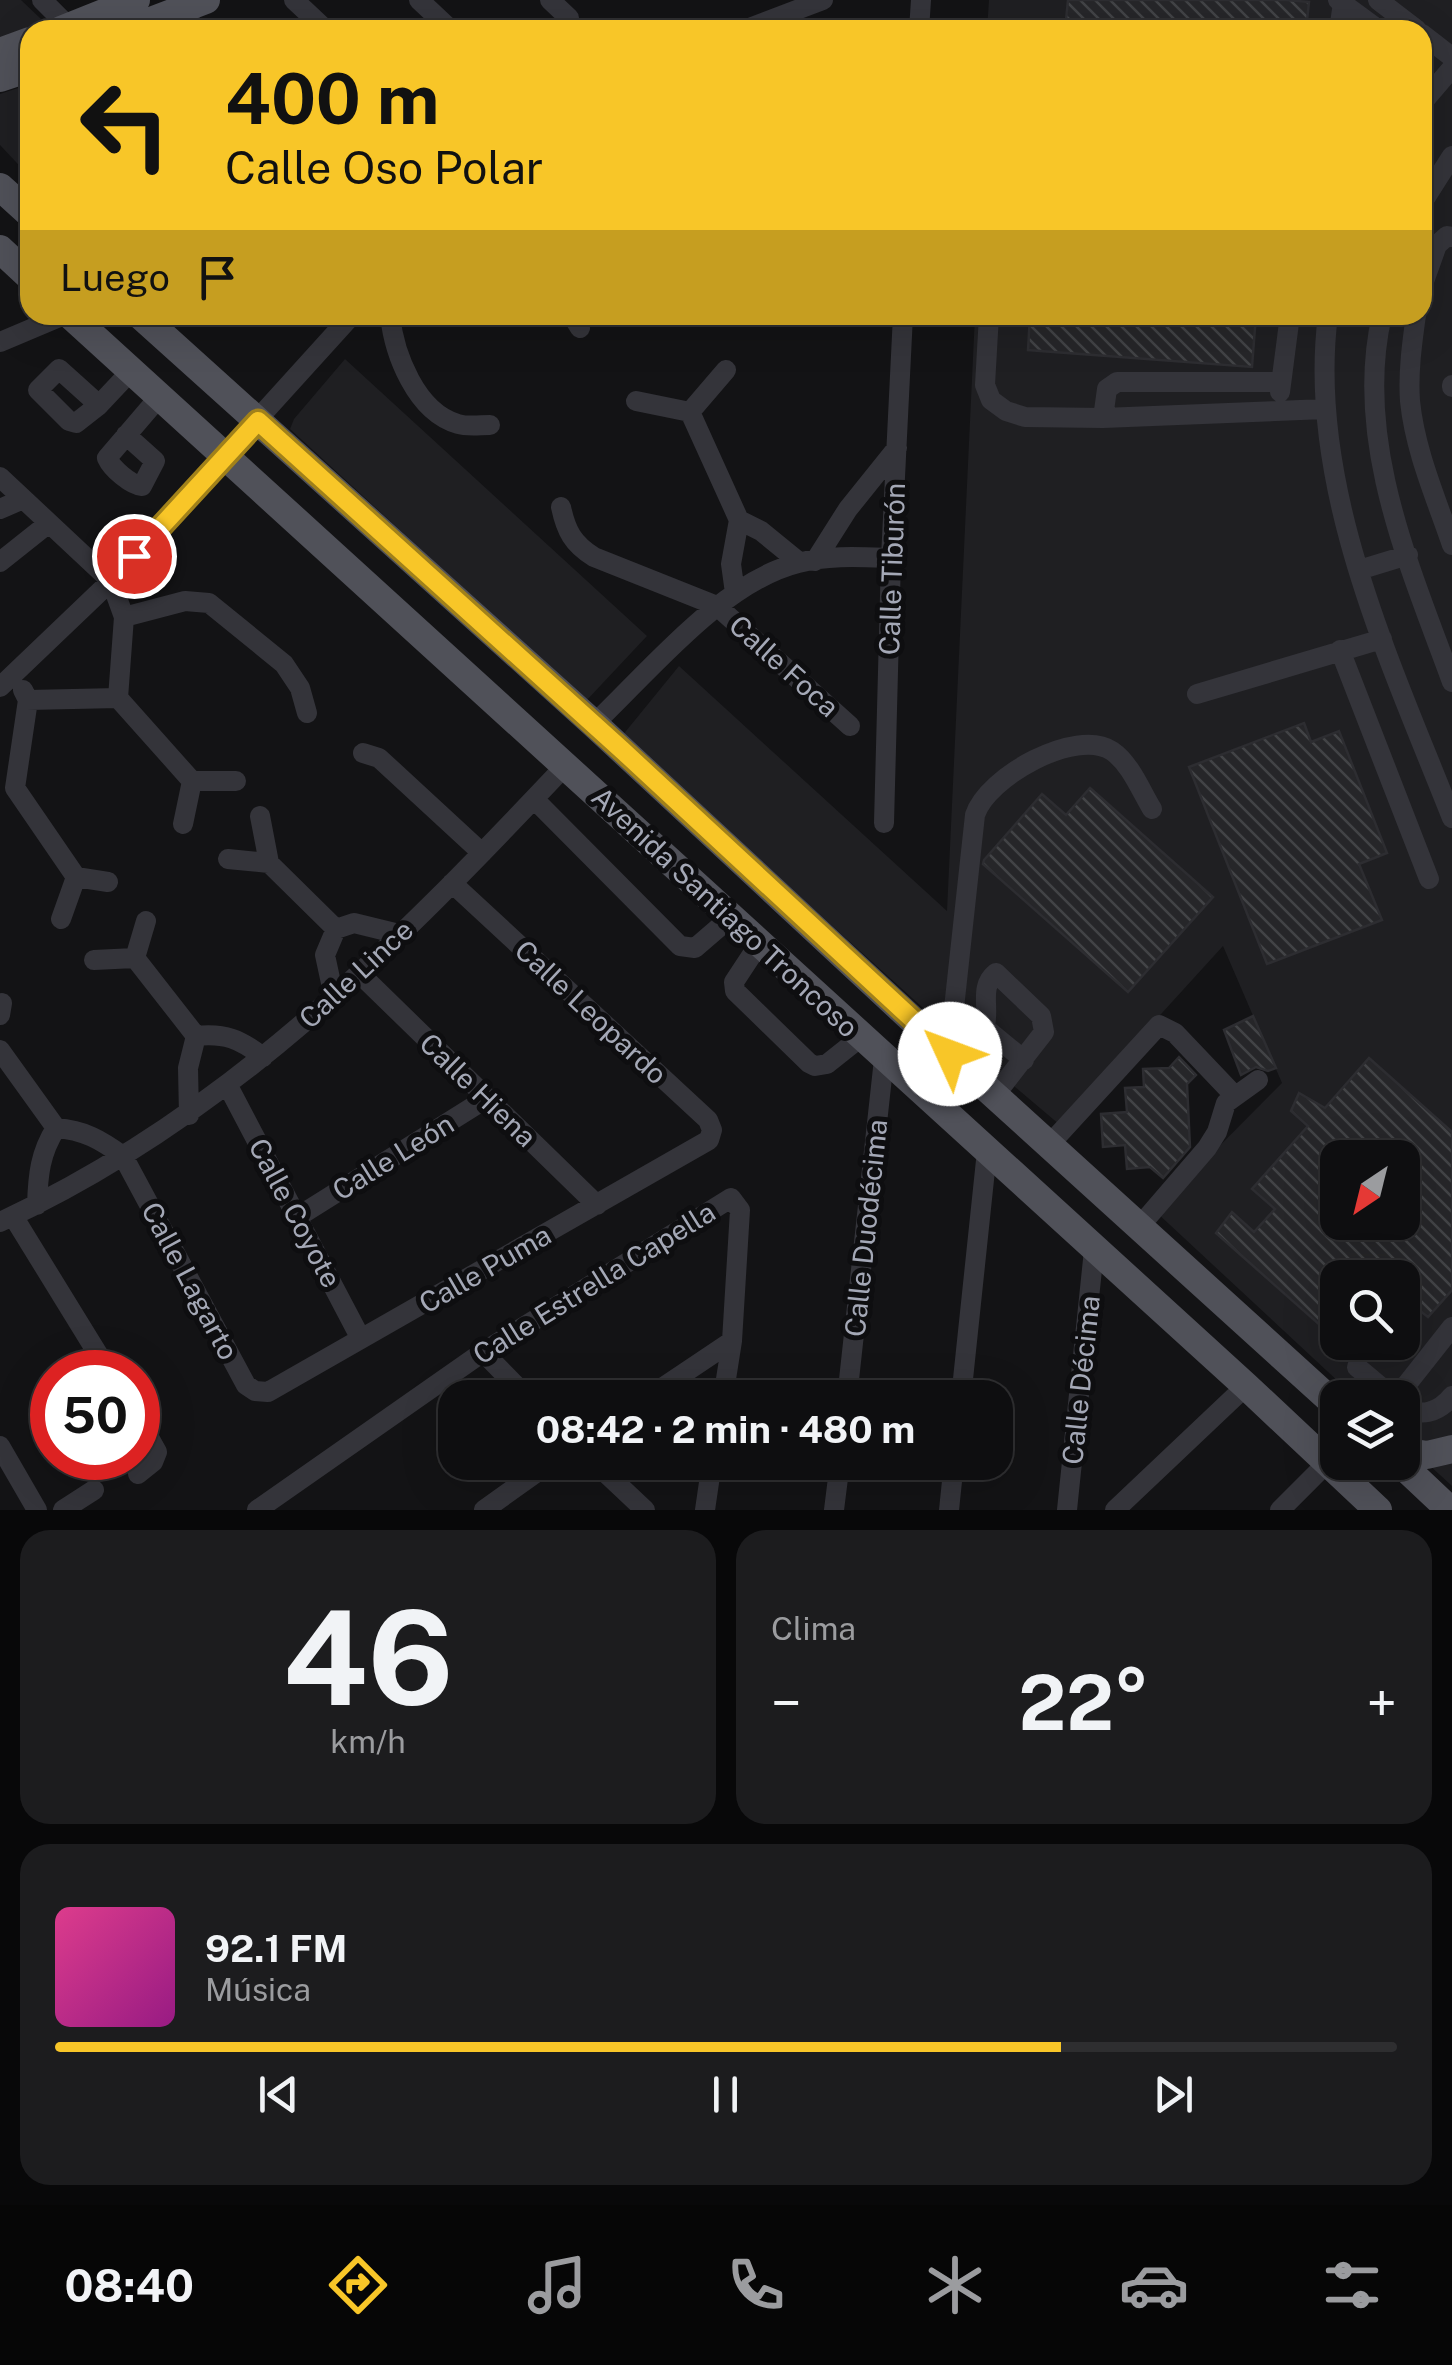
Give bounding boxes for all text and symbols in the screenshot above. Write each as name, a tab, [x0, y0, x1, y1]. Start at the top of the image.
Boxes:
text: 400 m	[225, 57, 439, 140]
icon: left	[60, 60, 190, 190]
text: Calle Oso Polar	[225, 141, 543, 194]
icon: arrive	[190, 250, 245, 305]
text: Luego	[60, 255, 170, 300]
street label: Calle Tiburón	[872, 482, 911, 656]
pin	[92, 514, 177, 599]
icon: arrive	[107, 529, 162, 584]
street label: Calle Foca	[723, 608, 846, 723]
street label: Avenida Santiago Troncoso	[585, 780, 865, 1044]
street label: Calle Lince	[292, 913, 419, 1035]
street label: Calle Leopardo	[509, 933, 674, 1090]
position arrow	[898, 1002, 1002, 1106]
street label: Calle Hiena	[413, 1026, 543, 1153]
street label: Calle León	[326, 1106, 459, 1207]
street label: Calle Duodécima	[838, 1117, 893, 1338]
street label: Calle Coyote	[242, 1133, 349, 1293]
north arrow	[1320, 1140, 1420, 1240]
map controls	[1320, 1140, 1420, 1480]
street label: Calle Estrella Capella	[467, 1195, 721, 1370]
street label: Calle Lagarto	[135, 1196, 246, 1365]
street label: Calle Puma	[413, 1218, 557, 1320]
button: search	[1320, 1260, 1420, 1360]
street label: Calle Décima	[1055, 1294, 1106, 1466]
speed limit sign: 50	[30, 1350, 160, 1480]
button: layers	[1320, 1380, 1420, 1480]
text: 08:42 · 2 min · 480 m	[536, 1407, 915, 1452]
text: 46	[282, 1582, 454, 1734]
text: Clima	[771, 1610, 856, 1647]
text: 22°	[1019, 1659, 1149, 1747]
text: −	[771, 1671, 802, 1735]
text: +	[1367, 1671, 1397, 1735]
text: km/h	[330, 1723, 406, 1760]
text: 92.1 FM	[205, 1926, 347, 1971]
text: Música	[205, 1971, 311, 2008]
icon: previous	[251, 2067, 306, 2122]
icon: pause	[698, 2067, 753, 2122]
icon: next	[1146, 2067, 1201, 2122]
icon: directions	[323, 2250, 393, 2320]
icon: music	[522, 2250, 592, 2320]
icon: phone	[721, 2250, 791, 2320]
icon: climate	[920, 2250, 990, 2320]
icon: car	[1119, 2250, 1189, 2320]
icon: filters	[1317, 2250, 1387, 2320]
text: 08:40	[64, 2259, 194, 2312]

